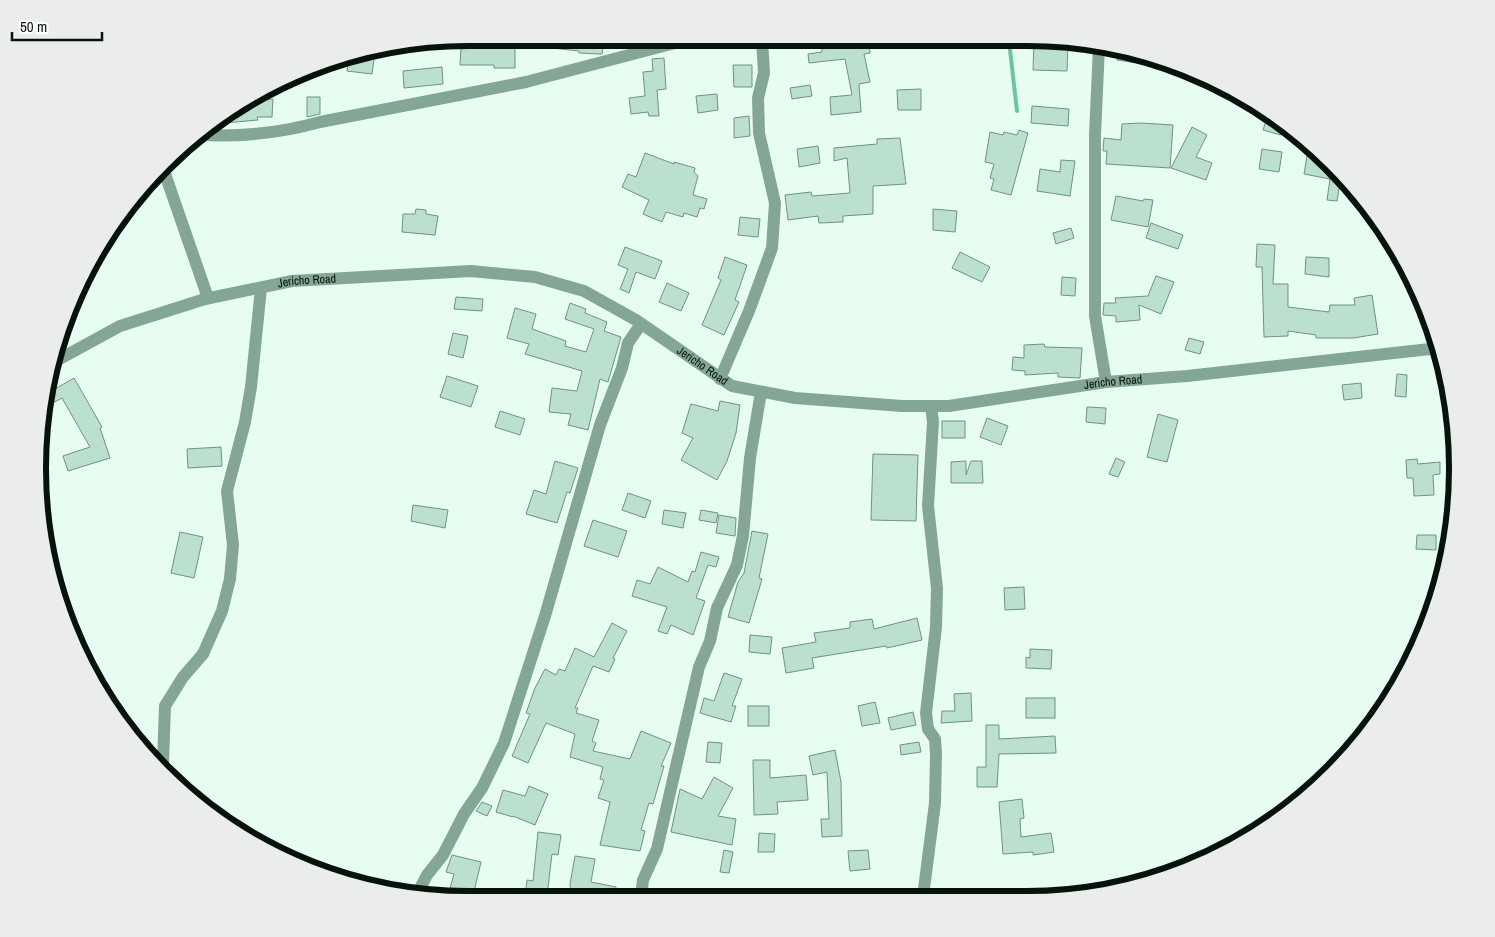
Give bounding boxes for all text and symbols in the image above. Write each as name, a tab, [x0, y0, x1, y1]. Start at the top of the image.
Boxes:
scale bar	[12, 10, 102, 42]
text: 50 m	[20, 16, 47, 37]
street label: Jericho Road	[276, 271, 336, 292]
street label: Jericho Road	[674, 343, 731, 389]
street label: Jericho Road	[1083, 371, 1143, 393]

